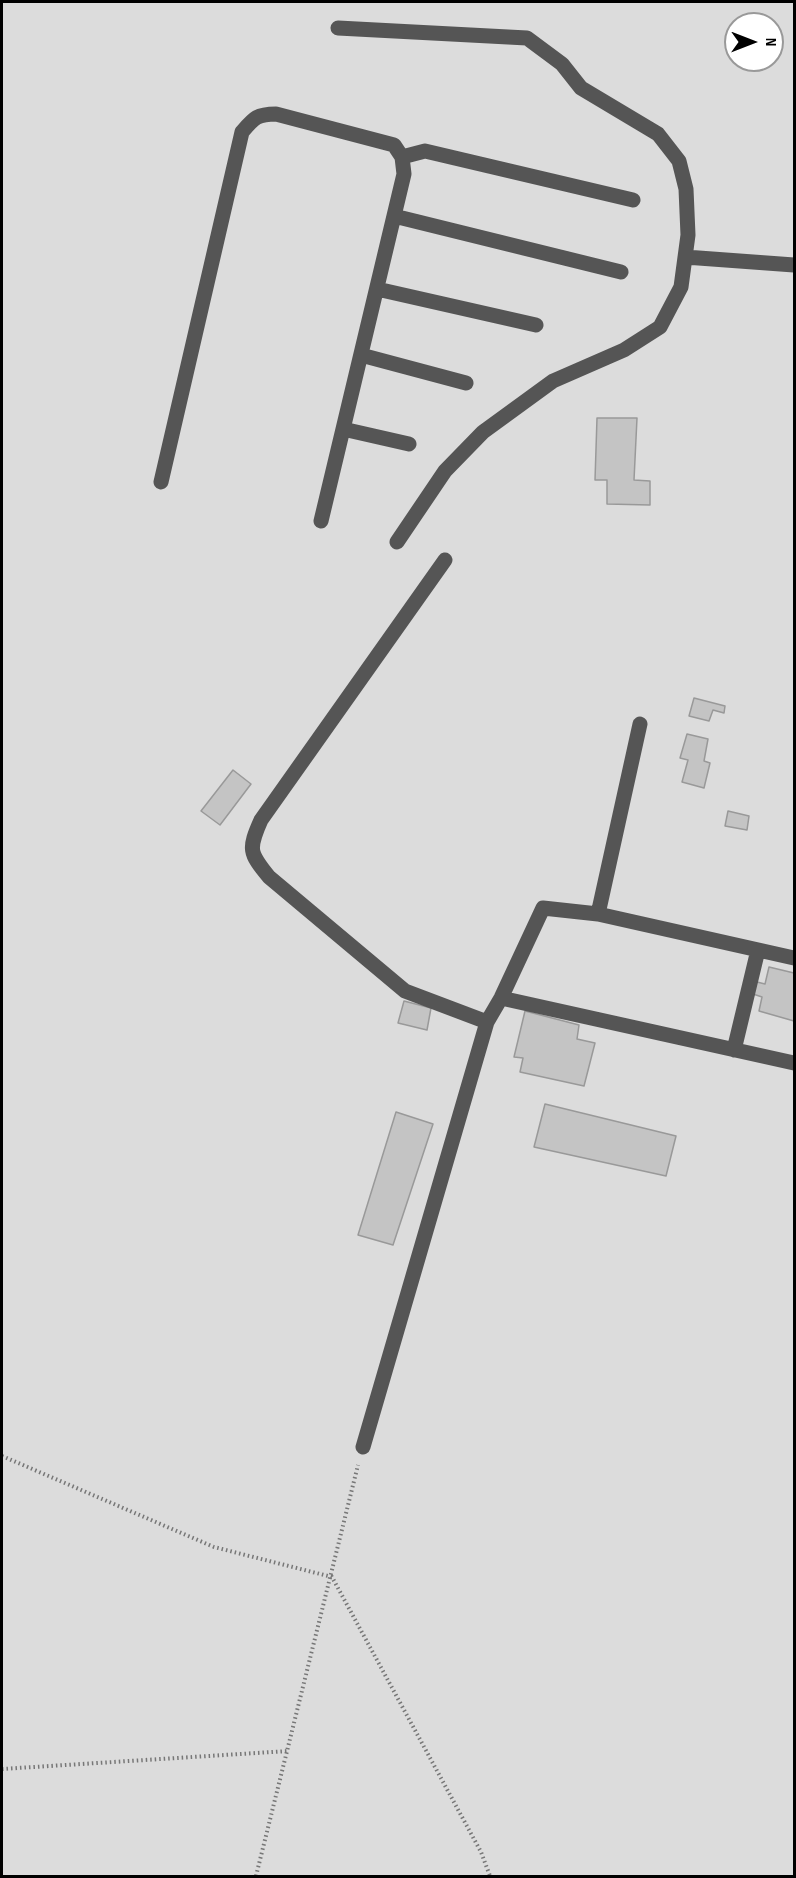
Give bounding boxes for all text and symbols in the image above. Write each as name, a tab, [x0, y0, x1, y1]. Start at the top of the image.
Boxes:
north arrow	[724, 12, 784, 72]
text: N	[761, 38, 780, 46]

